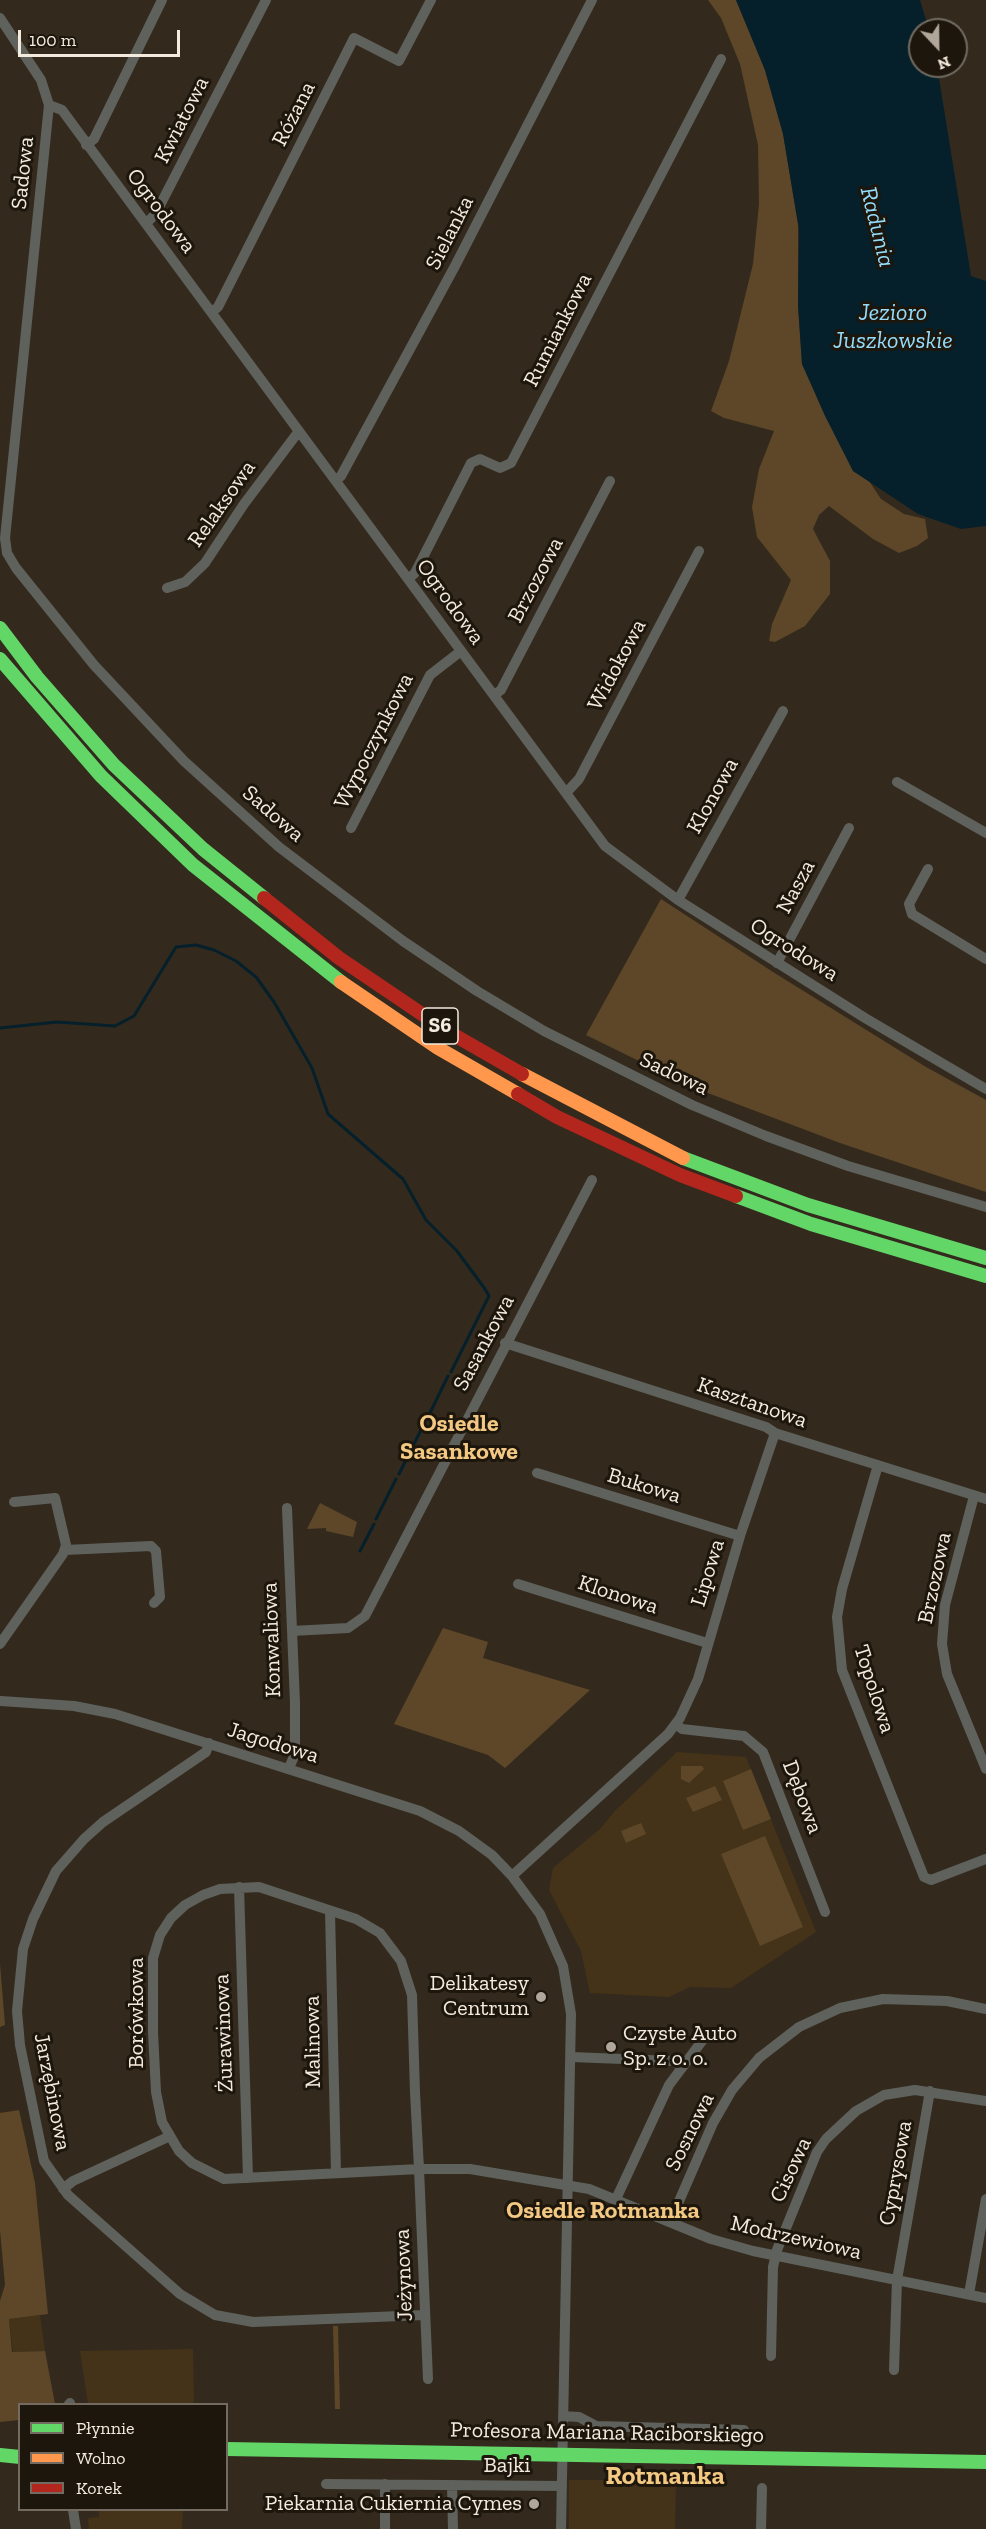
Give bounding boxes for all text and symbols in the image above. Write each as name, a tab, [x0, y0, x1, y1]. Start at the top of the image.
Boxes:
scale bar	[21, 18, 183, 56]
north arrow	[908, 18, 968, 78]
text: 100 m	[29, 29, 76, 51]
text: N	[935, 52, 953, 74]
street label: Kwiatowa	[149, 72, 215, 168]
street label: Różana	[267, 77, 321, 151]
street label: Sadowa	[6, 135, 40, 211]
street label: Ogrodowa	[121, 163, 201, 259]
water label: Radunia	[853, 184, 901, 270]
street label: Sielanka	[420, 192, 480, 274]
street label: Rumiankowa	[518, 269, 598, 391]
water label: Jezioro Juszkowskie	[833, 299, 953, 355]
street label: Relaksowa	[183, 456, 261, 552]
street label: Brzozowa	[503, 533, 569, 627]
street label: Ogrodowa	[410, 554, 490, 650]
street label: Widokowa	[582, 615, 652, 715]
street label: Wypoczynkowa	[329, 669, 419, 813]
street label: Klonowa	[681, 754, 745, 838]
street label: Sadowa	[237, 780, 309, 848]
street label: Nasza	[771, 856, 821, 918]
street label: Ogrodowa	[745, 913, 843, 987]
road number: S6	[422, 1008, 458, 1044]
street label: Sadowa	[635, 1047, 713, 1101]
street label: Sasankowa	[448, 1291, 520, 1395]
street label: Kasztanowa	[694, 1372, 810, 1434]
district label: Osiedle Sasankowe	[400, 1410, 518, 1466]
street label: Bukowa	[604, 1462, 684, 1510]
street label: Brzozowa	[912, 1530, 958, 1626]
street label: Lipowa	[685, 1536, 731, 1610]
street label: Klonowa	[575, 1570, 661, 1620]
street label: Konwaliowa	[257, 1582, 287, 1698]
street label: Topolowa	[847, 1642, 901, 1736]
street label: Jagodowa	[224, 1717, 322, 1769]
street label: Dębowa	[776, 1757, 828, 1837]
street label: Borówkowa	[124, 1957, 150, 2069]
place label: Delikatesy Centrum	[430, 1971, 529, 2023]
street label: Żurawinowa	[209, 1973, 239, 2093]
marker: Delikatesy Centrum	[534, 1990, 548, 2004]
street label: Malinowa	[299, 1995, 327, 2089]
place label: Czyste Auto Sp. z o. o.	[623, 2021, 737, 2072]
street label: Jarzębinowa	[28, 2031, 76, 2153]
marker: Czyste Auto Sp. z o. o.	[604, 2040, 618, 2054]
street label: Sosnowa	[660, 2089, 720, 2175]
street label: Cyprysowa	[874, 2119, 918, 2227]
street label: Cisowa	[765, 2133, 817, 2207]
district label: Osiedle Rotmanka	[506, 2197, 700, 2225]
street label: Modrzewiowa	[728, 2210, 864, 2266]
street label: Jeżynowa	[389, 2228, 419, 2322]
legend	[18, 2403, 228, 2511]
text: Płynnie	[76, 2417, 134, 2439]
street label: Profesora Mariana Raciborskiego	[450, 2417, 764, 2449]
text: Wolno	[76, 2447, 126, 2469]
street label: Bajki	[483, 2453, 531, 2479]
district label: Rotmanka	[605, 2461, 725, 2493]
text: Korek	[76, 2477, 122, 2499]
place label: Piekarnia Cukiernia Cymes	[265, 2491, 522, 2517]
marker: Piekarnia Cukiernia Cymes	[527, 2497, 541, 2511]

